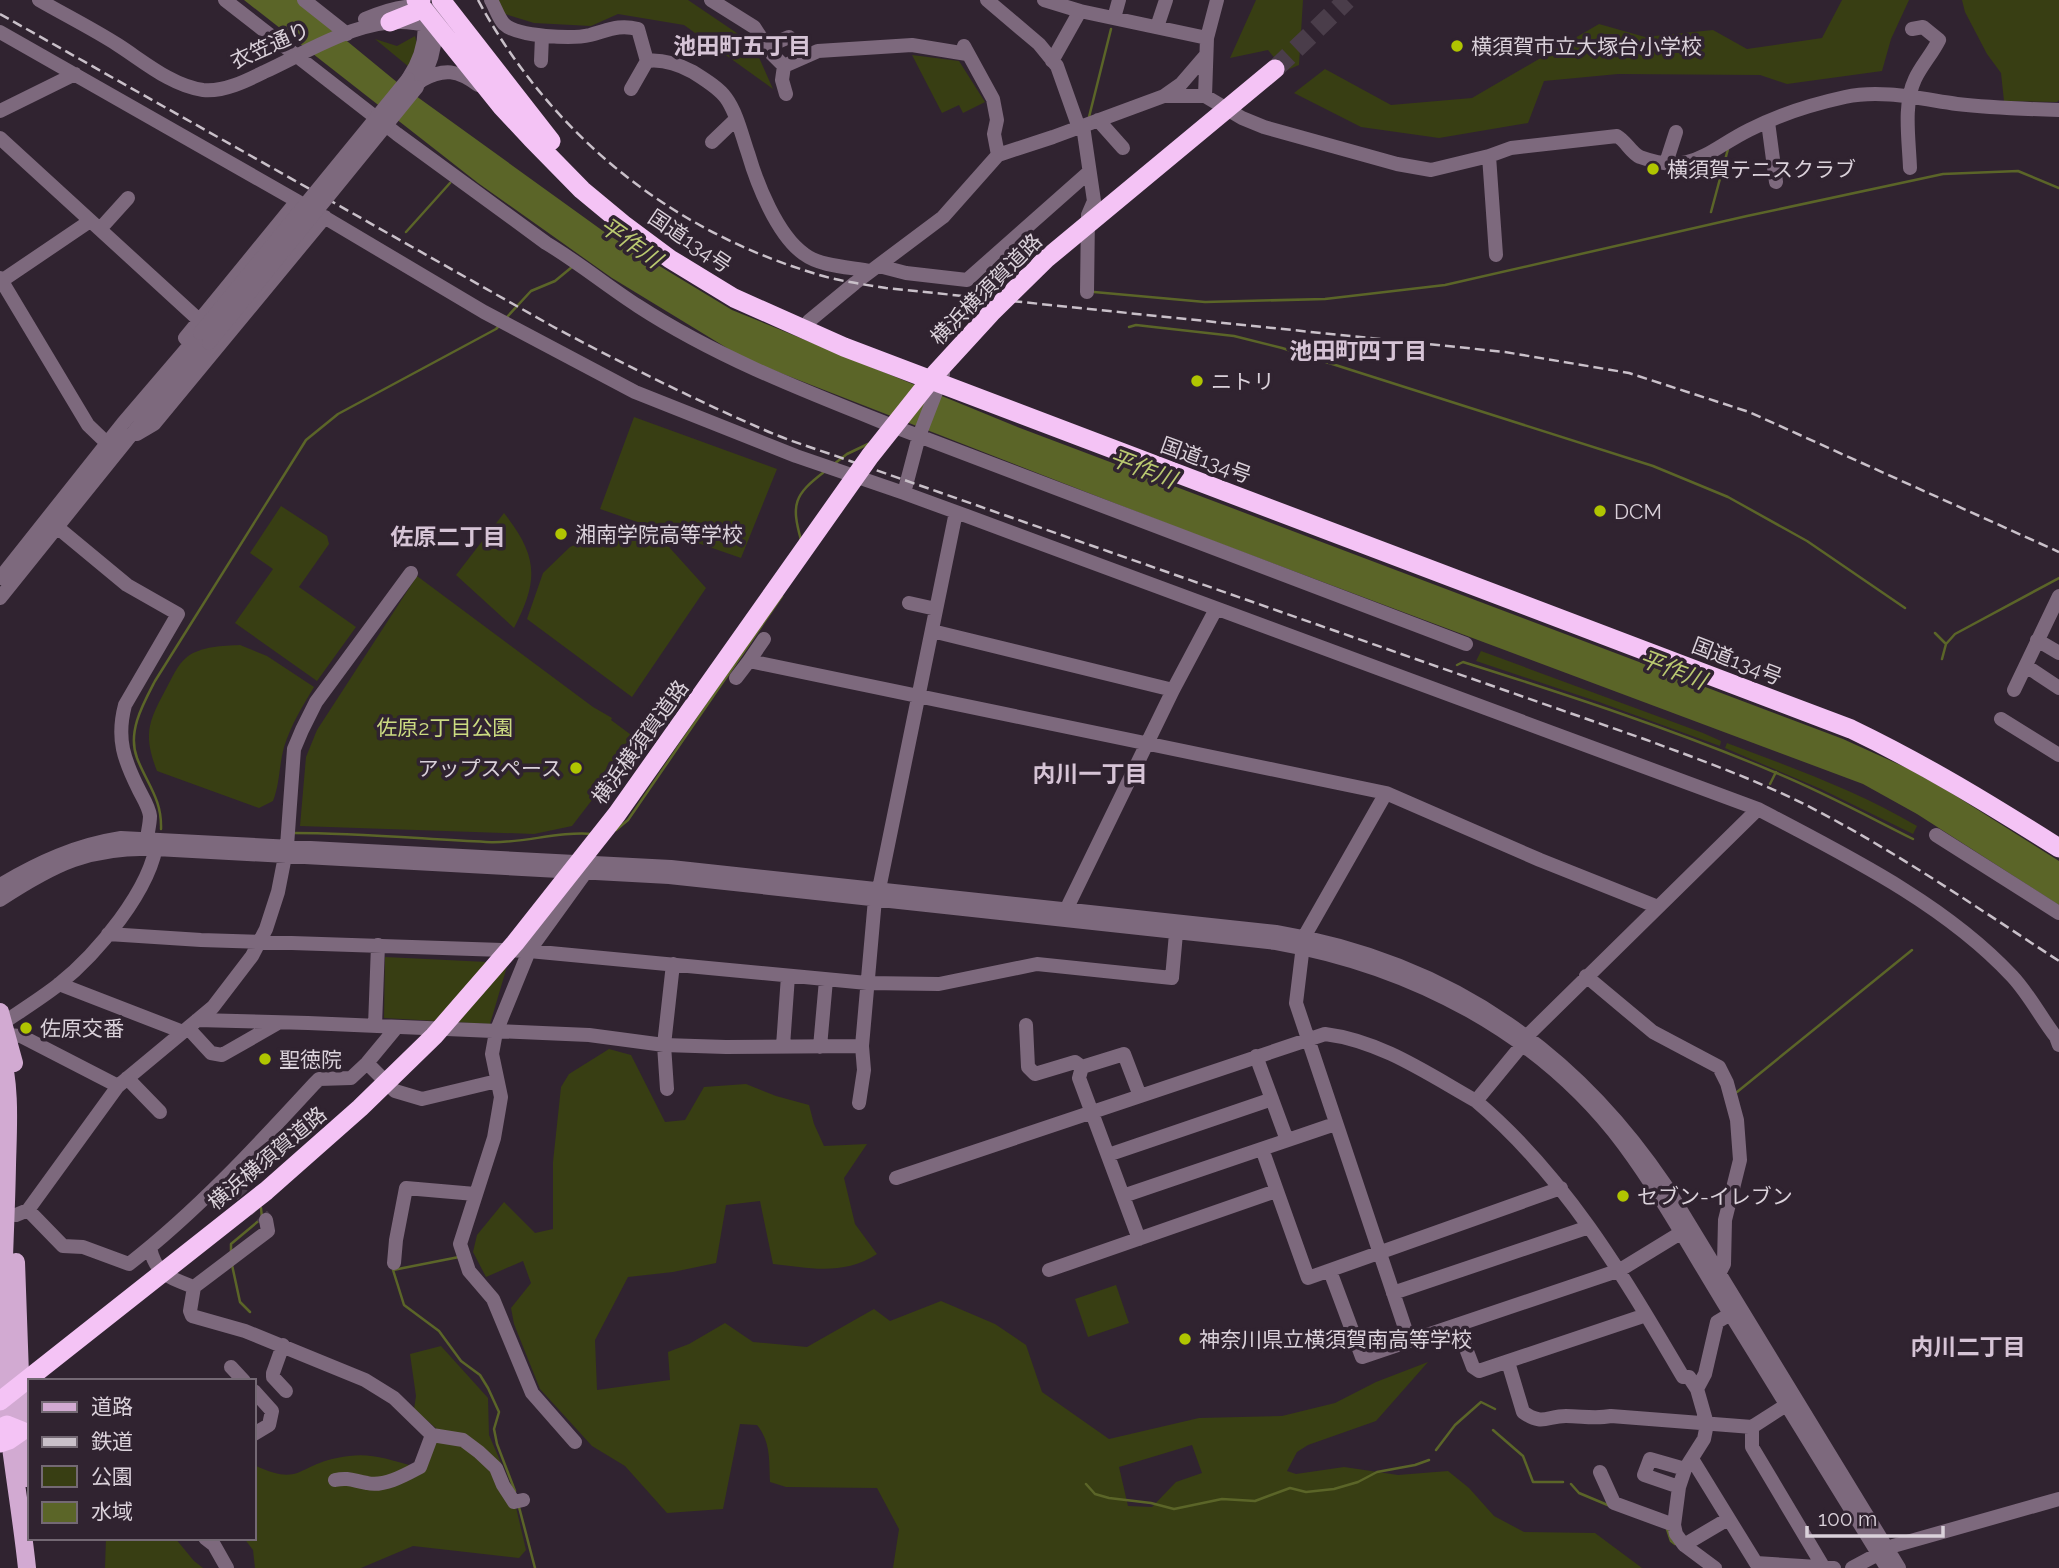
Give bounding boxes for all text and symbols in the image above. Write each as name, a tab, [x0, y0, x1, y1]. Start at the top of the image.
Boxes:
street label: 衣笠通り	[227, 16, 313, 74]
district label: 池田町五丁目	[673, 32, 811, 59]
place label: 横須賀市立大塚台小学校	[1471, 34, 1702, 59]
marker: 横須賀市立大塚台小学校	[1449, 38, 1465, 54]
place label: 横須賀テニスクラブ	[1667, 157, 1856, 182]
marker: 横須賀テニスクラブ	[1645, 161, 1661, 177]
street label: 国道134号	[644, 204, 736, 278]
water label: 平作川	[595, 211, 669, 275]
street label: 横浜横須賀道路	[925, 228, 1047, 350]
district label: 池田町四丁目	[1289, 337, 1427, 364]
place label: ニトリ	[1211, 369, 1274, 394]
marker: ニトリ	[1189, 373, 1205, 389]
street label: 国道134号	[1157, 432, 1255, 488]
water label: 平作川	[1106, 443, 1183, 494]
place label: DCM	[1614, 499, 1662, 524]
marker: DCM	[1592, 503, 1608, 519]
place label: 湘南学院高等学校	[575, 522, 743, 547]
district label: 佐原二丁目	[391, 523, 506, 550]
marker: 湘南学院高等学校	[553, 526, 569, 542]
street label: 国道134号	[1688, 632, 1786, 690]
water label: 平作川	[1636, 644, 1713, 695]
street label: 横浜横須賀道路	[587, 675, 693, 809]
park label: 佐原2丁目公園	[377, 715, 513, 740]
place label: アップスペース	[418, 756, 562, 781]
marker: アップスペース	[568, 760, 584, 776]
district label: 内川一丁目	[1033, 760, 1148, 787]
place label: 佐原交番	[40, 1016, 124, 1041]
marker: 佐原交番	[18, 1020, 34, 1036]
place label: 聖徳院	[279, 1047, 342, 1072]
marker: 聖徳院	[257, 1051, 273, 1067]
street label: 横浜横須賀道路	[203, 1101, 331, 1215]
place label: セブン-イレブン	[1637, 1184, 1793, 1209]
marker: セブン-イレブン	[1615, 1188, 1631, 1204]
place label: 神奈川県立横須賀南高等学校	[1199, 1327, 1472, 1352]
marker: 神奈川県立横須賀南高等学校	[1177, 1331, 1193, 1347]
district label: 内川二丁目	[1911, 1333, 2026, 1360]
legend	[28, 1379, 256, 1540]
text: 道路	[91, 1394, 133, 1419]
text: 鉄道	[91, 1429, 133, 1454]
text: 公園	[91, 1464, 133, 1489]
scale bar	[1807, 1494, 1944, 1538]
text: 水域	[91, 1499, 133, 1524]
text: 100 m	[1818, 1506, 1877, 1531]

